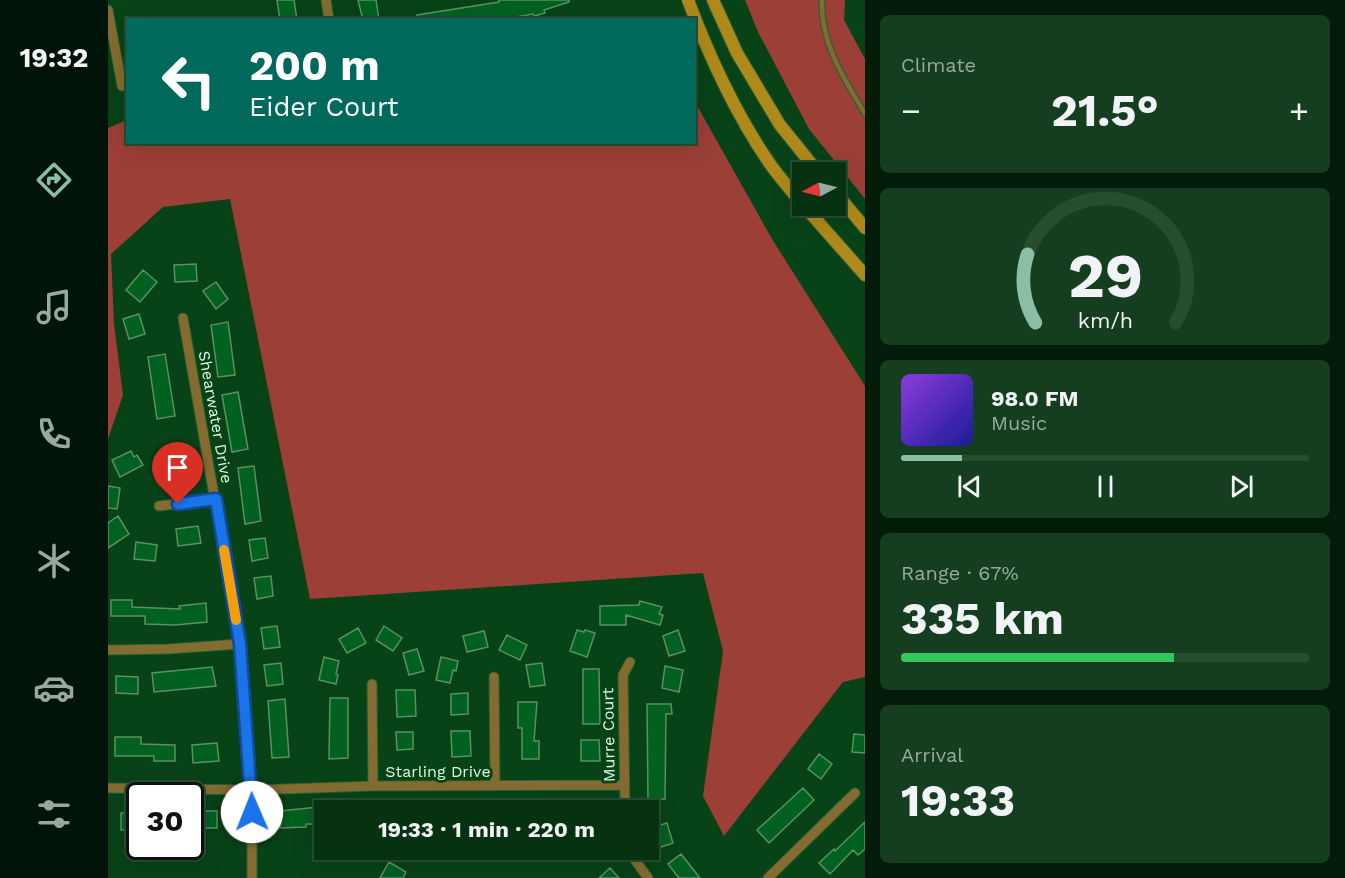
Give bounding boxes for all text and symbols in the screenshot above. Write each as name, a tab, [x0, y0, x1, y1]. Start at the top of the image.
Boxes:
text: 200 m	[249, 41, 380, 90]
text: 19:32	[20, 42, 88, 74]
icon: left	[150, 42, 228, 120]
text: Climate	[901, 53, 976, 77]
text: 21.5°	[1051, 84, 1159, 137]
text: Eider Court	[249, 91, 398, 123]
text: −	[901, 91, 921, 130]
text: +	[1289, 91, 1309, 130]
icon: directions	[33, 159, 75, 201]
north arrow	[792, 162, 846, 216]
map controls	[792, 162, 846, 216]
text: 29	[1067, 240, 1143, 313]
icon: music	[33, 286, 75, 328]
text: km/h	[1077, 309, 1133, 334]
street label: Shearwater Drive	[194, 349, 237, 485]
text: 98.0 FM	[991, 386, 1078, 411]
text: Music	[991, 411, 1047, 435]
icon: phone	[33, 413, 75, 455]
pin	[152, 442, 203, 504]
icon: arrive	[161, 451, 194, 484]
icon: previous	[953, 470, 986, 503]
icon: pause	[1089, 470, 1122, 503]
icon: next	[1225, 470, 1258, 503]
icon: climate	[33, 540, 75, 582]
text: Range · 67%	[901, 561, 1019, 585]
text: 335 km	[901, 592, 1064, 645]
icon: car	[33, 667, 75, 709]
street label: Murre Court	[598, 687, 619, 782]
text: Arrival	[901, 743, 963, 767]
street label: Starling Drive	[385, 762, 491, 781]
text: 19:33	[901, 774, 1015, 827]
position arrow	[220, 780, 284, 844]
speed limit sign: 30	[126, 782, 204, 860]
icon: filters	[33, 793, 75, 835]
text: 19:33 · 1 min · 220 m	[378, 817, 595, 842]

